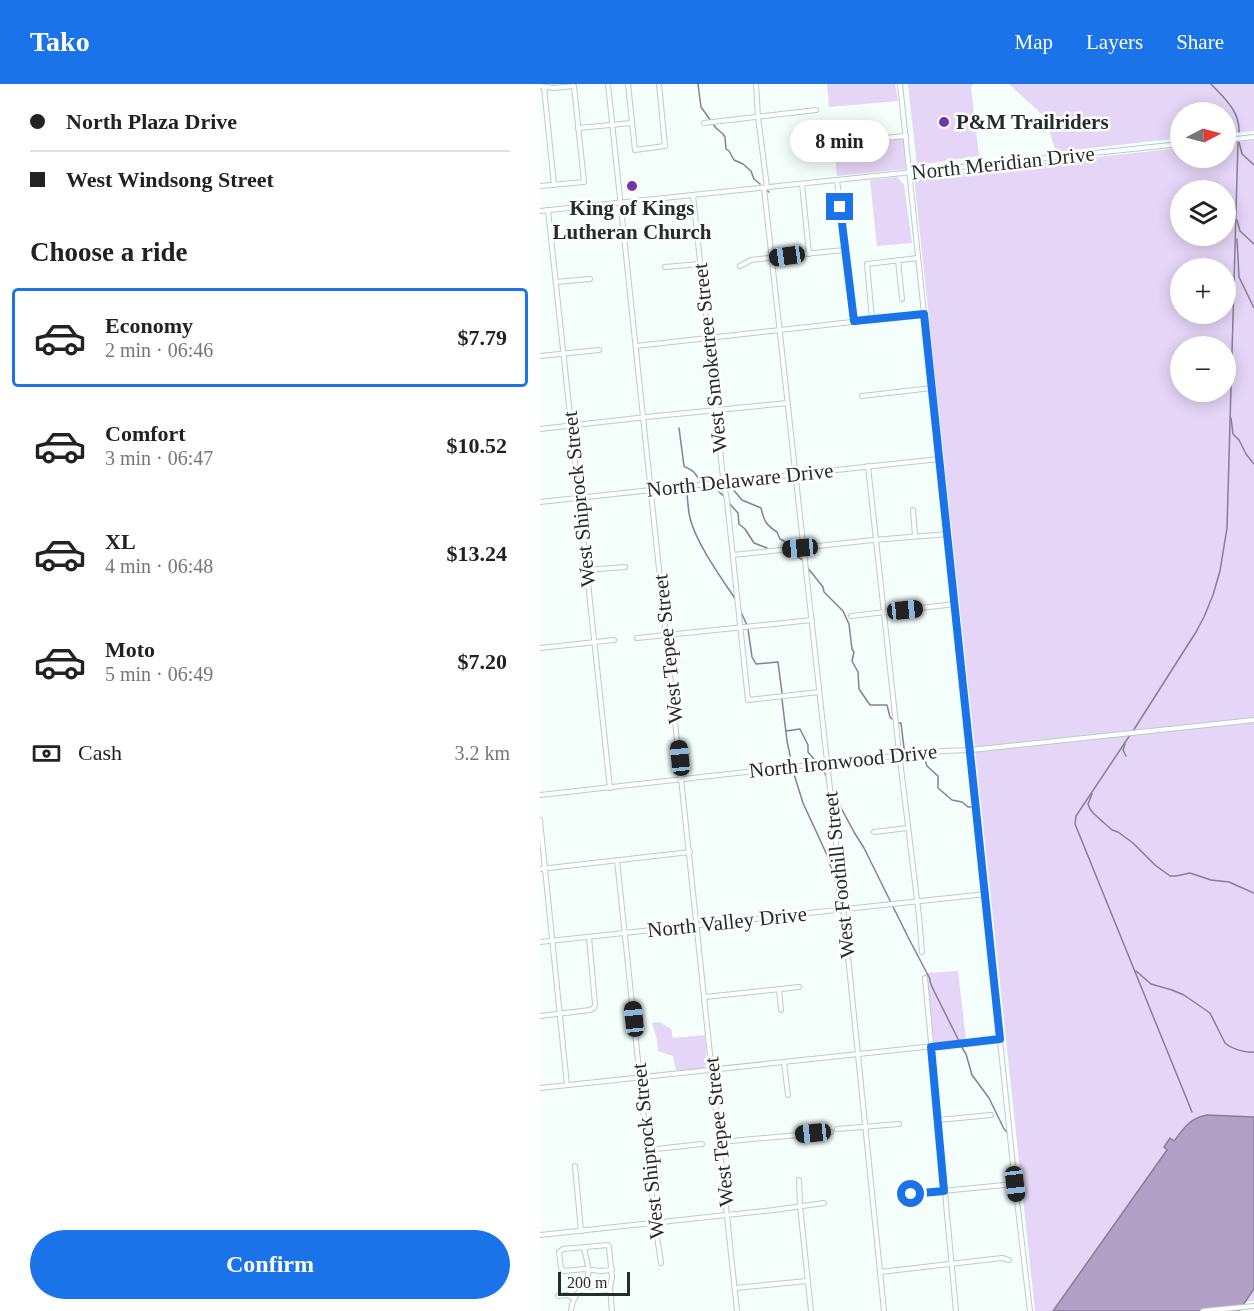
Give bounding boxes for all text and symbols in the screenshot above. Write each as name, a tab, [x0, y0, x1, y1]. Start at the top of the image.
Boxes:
text: Tako	[30, 26, 90, 57]
text: Map	[1015, 30, 1053, 54]
text: Layers	[1086, 30, 1143, 54]
text: Share	[1176, 30, 1224, 54]
north arrow	[1170, 102, 1236, 168]
map controls	[1170, 102, 1236, 402]
text: North Plaza Drive	[66, 109, 237, 134]
place label: P&M Trailriders	[956, 110, 1109, 134]
marker: P&M Trailriders	[937, 115, 951, 129]
callout: 8 min	[790, 120, 890, 162]
text: 8 min	[815, 130, 864, 152]
street label: North Meridian Drive	[910, 141, 1096, 185]
text: West Windsong Street	[66, 167, 274, 192]
marker: King of Kings Lutheran Church	[625, 179, 639, 193]
button: layers	[1170, 180, 1236, 246]
route end	[826, 193, 853, 220]
place label: King of Kings Lutheran Church	[553, 196, 712, 244]
text: Choose a ride	[30, 237, 188, 267]
car	[768, 245, 806, 267]
button: +	[1170, 258, 1236, 324]
street label: West Smoketree Street	[688, 262, 732, 454]
icon: car	[33, 311, 87, 365]
text: Economy	[105, 313, 193, 338]
text: $7.79	[458, 325, 507, 350]
button: −	[1170, 336, 1236, 402]
text: 2 min · 06:46	[105, 339, 213, 361]
street label: West Shiprock Street	[558, 410, 600, 588]
icon: car	[33, 419, 87, 473]
text: Comfort	[105, 421, 186, 446]
text: $10.52	[447, 433, 507, 458]
text: 3 min · 06:47	[105, 447, 213, 469]
street label: North Delaware Drive	[645, 458, 835, 502]
icon: car	[33, 527, 87, 581]
text: XL	[105, 529, 136, 554]
car	[781, 537, 819, 559]
text: $13.24	[447, 541, 507, 566]
text: 4 min · 06:48	[105, 555, 213, 577]
street label: West Tepee Street	[648, 573, 688, 725]
car	[886, 599, 924, 621]
icon: car	[33, 635, 87, 689]
text: Moto	[105, 637, 155, 662]
text: $7.20	[458, 649, 507, 674]
text: 5 min · 06:49	[105, 663, 213, 685]
icon: cash	[30, 737, 63, 770]
car	[669, 739, 691, 777]
street label: North Ironwood Drive	[748, 739, 938, 783]
text: Cash	[78, 740, 122, 765]
text: 3.2 km	[454, 742, 510, 764]
street label: West Foothill Street	[818, 790, 860, 960]
street label: North Valley Drive	[646, 902, 808, 942]
car	[623, 1000, 645, 1038]
street label: West Tepee Street	[699, 1056, 739, 1208]
street label: West Shiprock Street	[627, 1062, 669, 1240]
car	[794, 1122, 832, 1144]
car	[1004, 1165, 1026, 1203]
route start	[897, 1180, 924, 1207]
button: Confirm	[30, 1230, 510, 1299]
scale bar	[558, 1269, 630, 1296]
text: 200 m	[567, 1274, 607, 1291]

